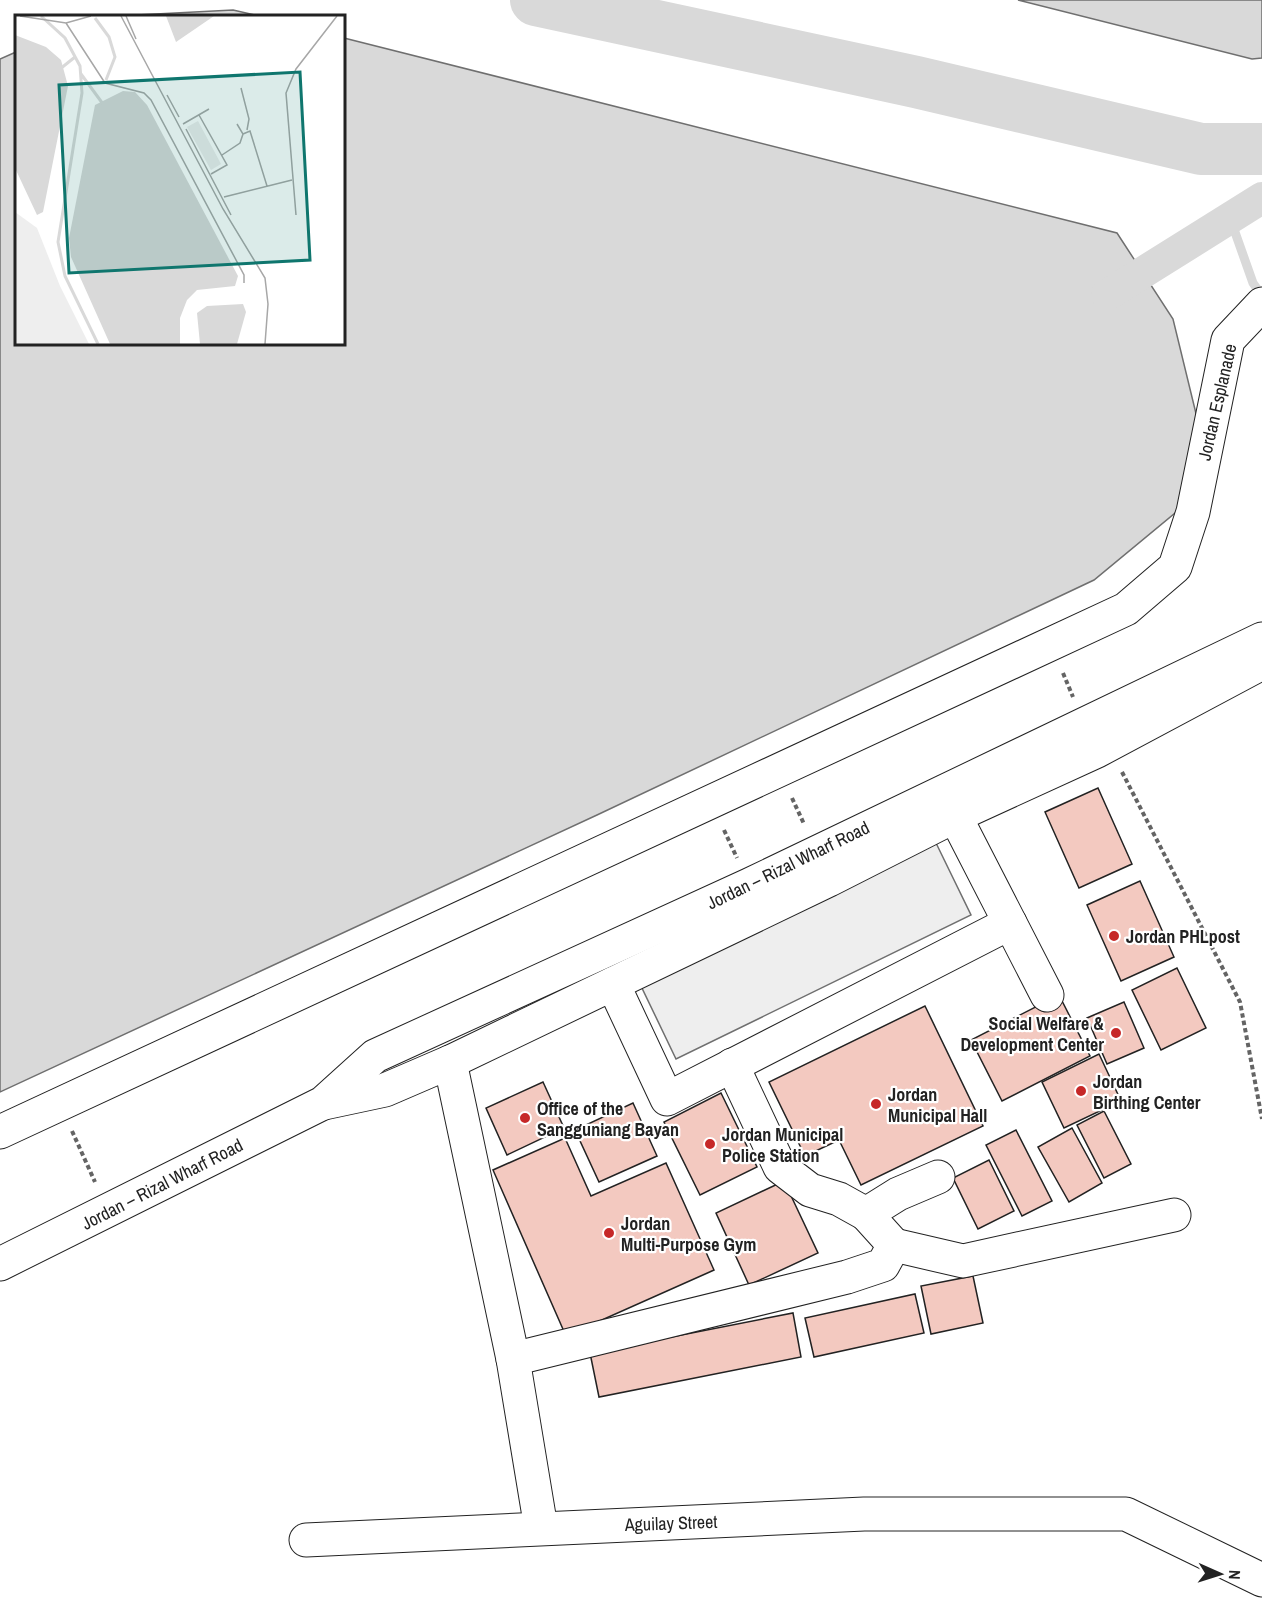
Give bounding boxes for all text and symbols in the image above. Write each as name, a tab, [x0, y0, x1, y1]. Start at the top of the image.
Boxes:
inset map	[15, 15, 345, 345]
street label: Jordan Esplanade	[1191, 341, 1243, 463]
street label: Jordan – Rizal Wharf Road	[703, 815, 873, 915]
place label: Jordan PHLpost	[1126, 924, 1240, 949]
marker: Jordan PHLpost	[1107, 929, 1121, 943]
place label: Social Welfare & Development Center	[960, 1011, 1104, 1057]
marker: Social Welfare & Development Center	[1109, 1026, 1123, 1040]
place label: Jordan Birthing Center	[1093, 1069, 1201, 1115]
place label: Jordan Municipal Hall	[888, 1082, 987, 1128]
marker: Jordan Birthing Center	[1074, 1084, 1088, 1098]
place label: Office of the Sangguniang Bayan	[537, 1096, 679, 1142]
marker: Jordan Municipal Hall	[869, 1097, 883, 1111]
marker: Office of the Sangguniang Bayan	[518, 1111, 532, 1125]
place label: Jordan Municipal Police Station	[722, 1122, 843, 1168]
street label: Jordan – Rizal Wharf Road	[77, 1132, 247, 1236]
marker: Jordan Municipal Police Station	[703, 1137, 717, 1151]
place label: Jordan Multi-Purpose Gym	[621, 1211, 756, 1257]
marker: Jordan Multi-Purpose Gym	[602, 1226, 616, 1240]
street label: Aguilay Street	[623, 1509, 718, 1537]
north arrow	[1190, 1544, 1250, 1604]
text: N	[1224, 1569, 1246, 1580]

